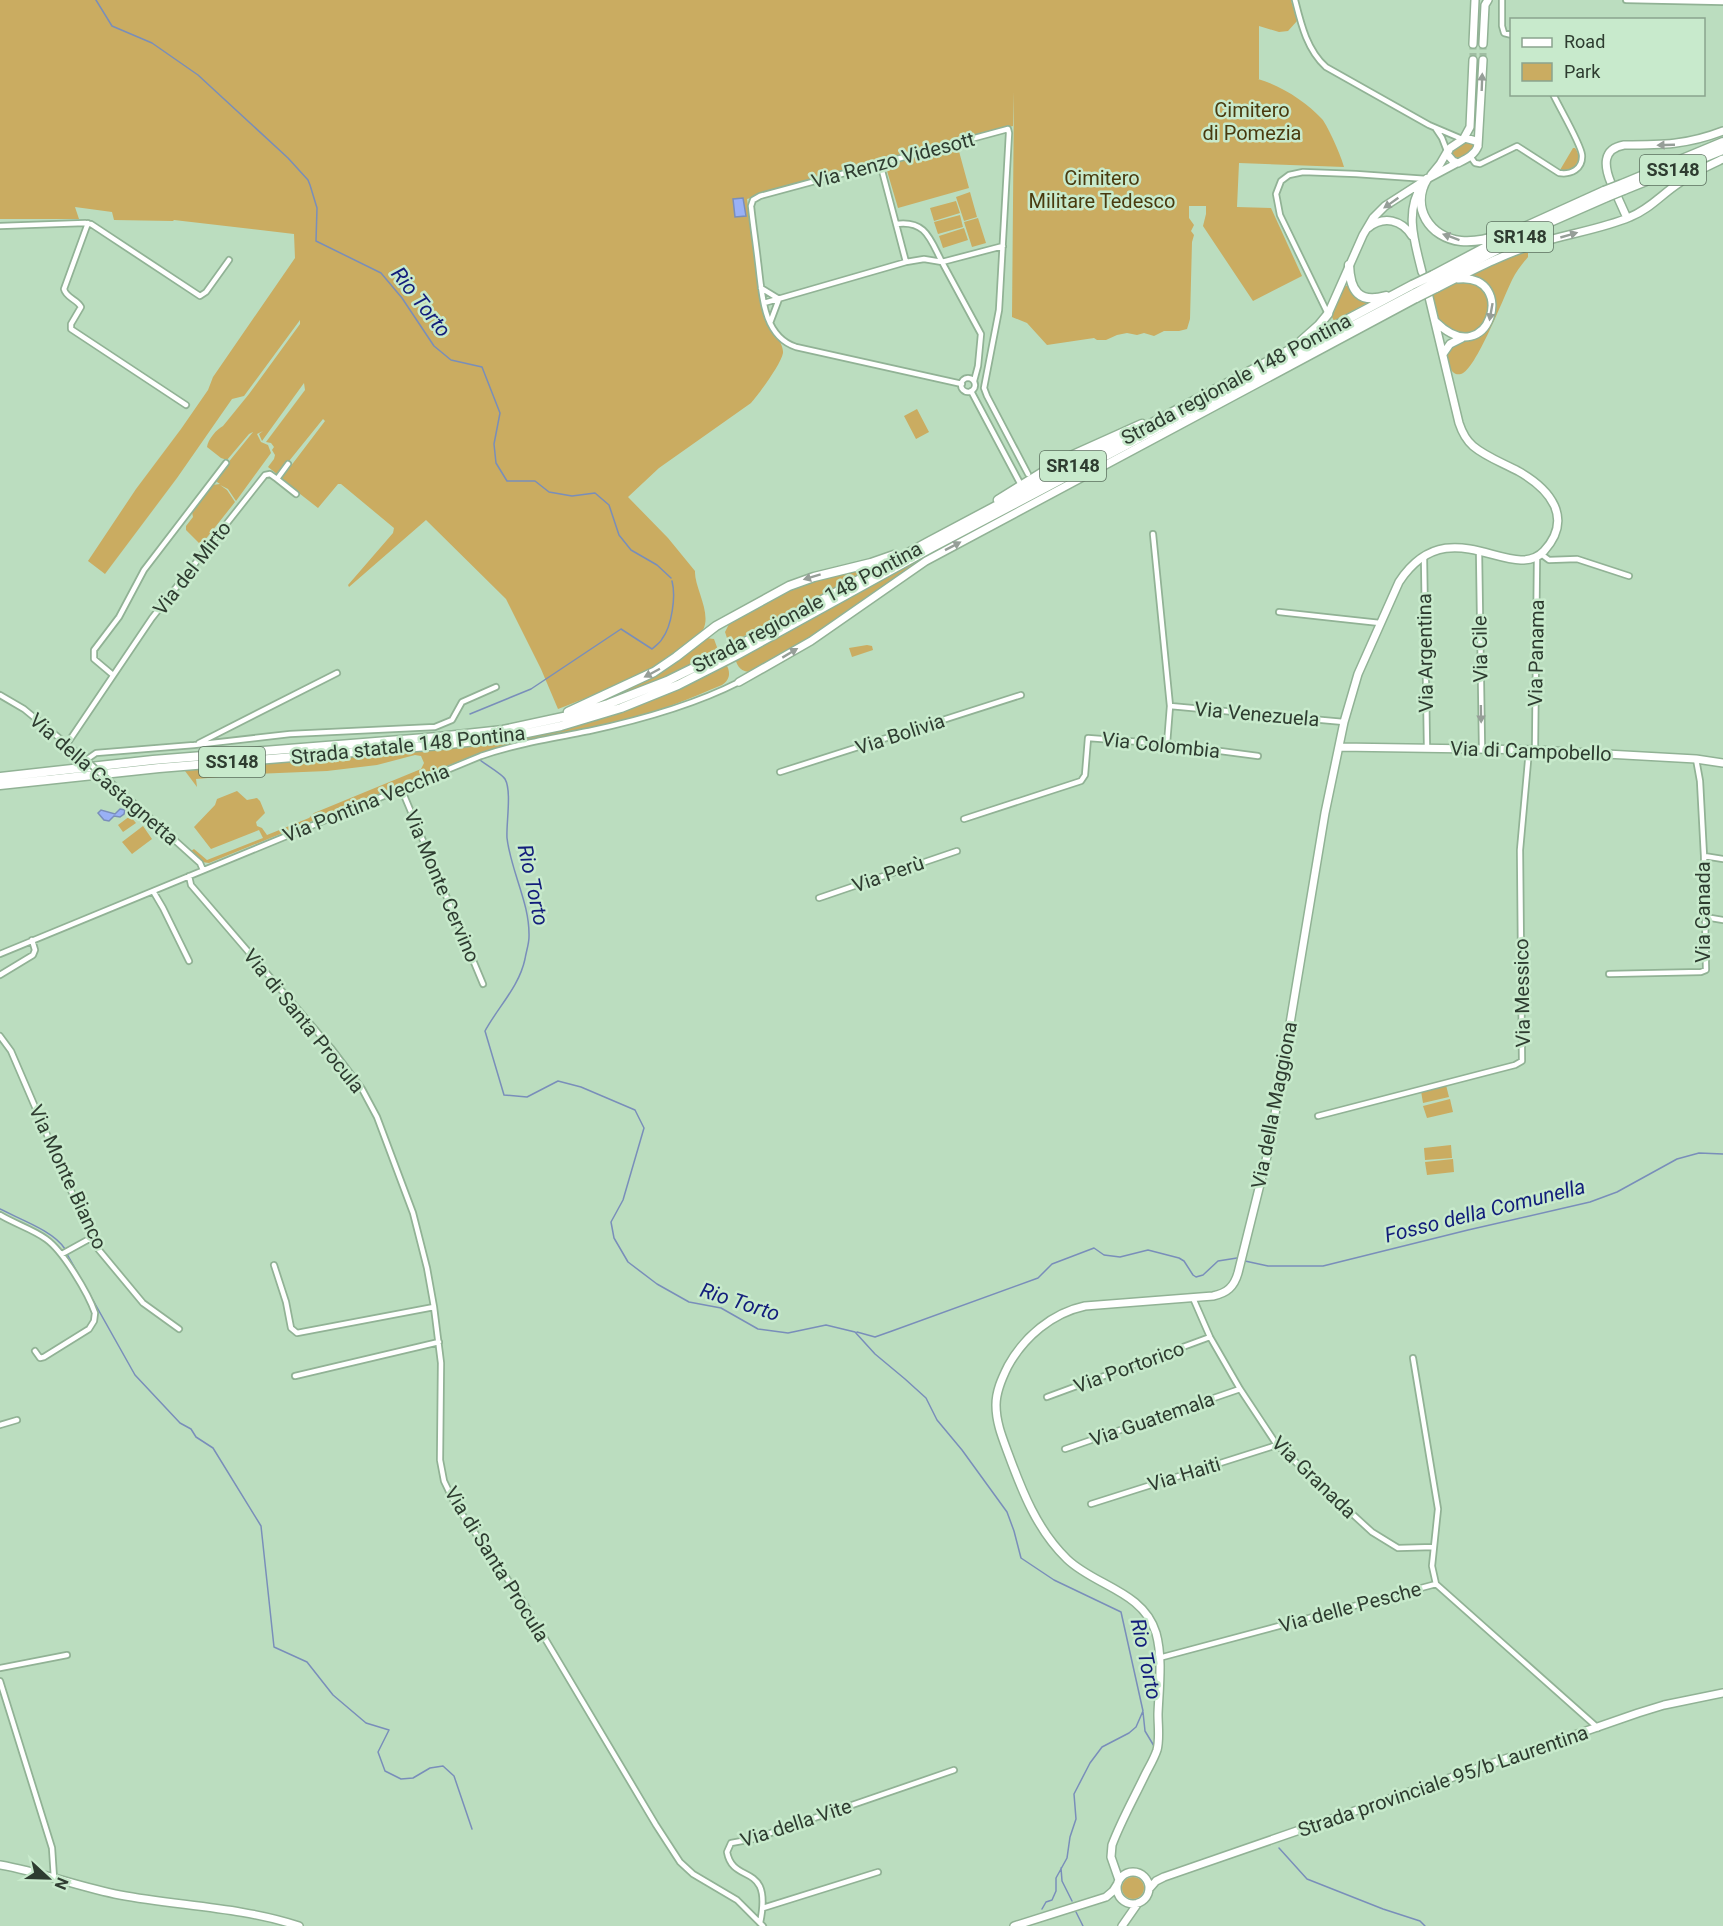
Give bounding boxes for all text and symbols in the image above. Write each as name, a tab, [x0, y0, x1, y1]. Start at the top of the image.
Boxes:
legend	[1510, 18, 1705, 96]
text: Road	[1564, 31, 1605, 52]
text: Park	[1564, 61, 1601, 82]
one-way arrow	[1477, 73, 1486, 92]
park label: Cimitero di Pomezia	[1203, 98, 1301, 145]
street label: Via Renzo Videsott	[809, 127, 977, 193]
one-way arrow	[1657, 140, 1676, 149]
road number: SS148	[1640, 155, 1706, 185]
park label: Cimitero Militare Tedesco	[1029, 166, 1175, 213]
one-way arrow	[1383, 197, 1399, 208]
road number: SR148	[1487, 222, 1553, 252]
one-way arrow	[1560, 230, 1578, 239]
one-way arrow	[1442, 232, 1460, 242]
water label: Rio Torto	[386, 262, 456, 342]
one-way arrow	[1486, 303, 1495, 322]
street label: Strada regionale 148 Pontina	[1117, 308, 1355, 450]
road number: SR148	[1040, 451, 1106, 481]
street label: Via del Mirto	[148, 516, 236, 620]
street label: Strada regionale 148 Pontina	[688, 536, 926, 678]
one-way arrow	[944, 541, 961, 551]
one-way arrow	[803, 573, 821, 582]
street label: Via Argentina	[1412, 593, 1438, 713]
street label: Via Panama	[1523, 599, 1549, 707]
street label: Via Cile	[1467, 615, 1493, 683]
one-way arrow	[782, 648, 798, 659]
one-way arrow	[643, 668, 660, 678]
street label: Via Venezuela	[1194, 697, 1320, 731]
one-way arrow	[1476, 705, 1486, 724]
street label: Via della Castagnetta	[25, 708, 183, 850]
street label: Via Bolivia	[852, 708, 948, 760]
street label: Strada statale 148 Pontina	[290, 721, 526, 769]
street label: Via Colombia	[1101, 727, 1221, 763]
street label: Via di Campobello	[1450, 736, 1612, 766]
road number: SS148	[199, 747, 265, 777]
street label: Via Pontina Vecchia	[279, 759, 453, 847]
street label: Via Monte Cervino	[399, 806, 485, 966]
water label: Rio Torto	[513, 842, 553, 928]
street label: Via Perù	[849, 851, 927, 897]
street label: Via Canada	[1691, 861, 1715, 963]
street label: Via Messico	[1509, 938, 1535, 1048]
street label: Via di Santa Procula	[238, 944, 370, 1098]
street label: Via della Maggiona	[1246, 1019, 1302, 1191]
street label: Via Monte Bianco	[24, 1101, 112, 1253]
water label: Fosso della Comunella	[1382, 1174, 1588, 1248]
water label: Rio Torto	[697, 1278, 783, 1326]
street label: Via Portorico	[1070, 1336, 1188, 1398]
street label: Via Guatemala	[1087, 1386, 1217, 1452]
street label: Via Granada	[1267, 1431, 1361, 1523]
street label: Via Haiti	[1145, 1452, 1223, 1496]
street label: Via di Santa Procula	[440, 1482, 554, 1646]
street label: Via delle Pesche	[1276, 1576, 1424, 1638]
water label: Rio Torto	[1126, 1616, 1166, 1702]
street label: Strada provinciale 95/b Laurentina	[1295, 1720, 1591, 1842]
street label: Via della Vite	[737, 1794, 855, 1852]
north arrow	[18, 1848, 78, 1908]
text: N	[51, 1875, 72, 1892]

